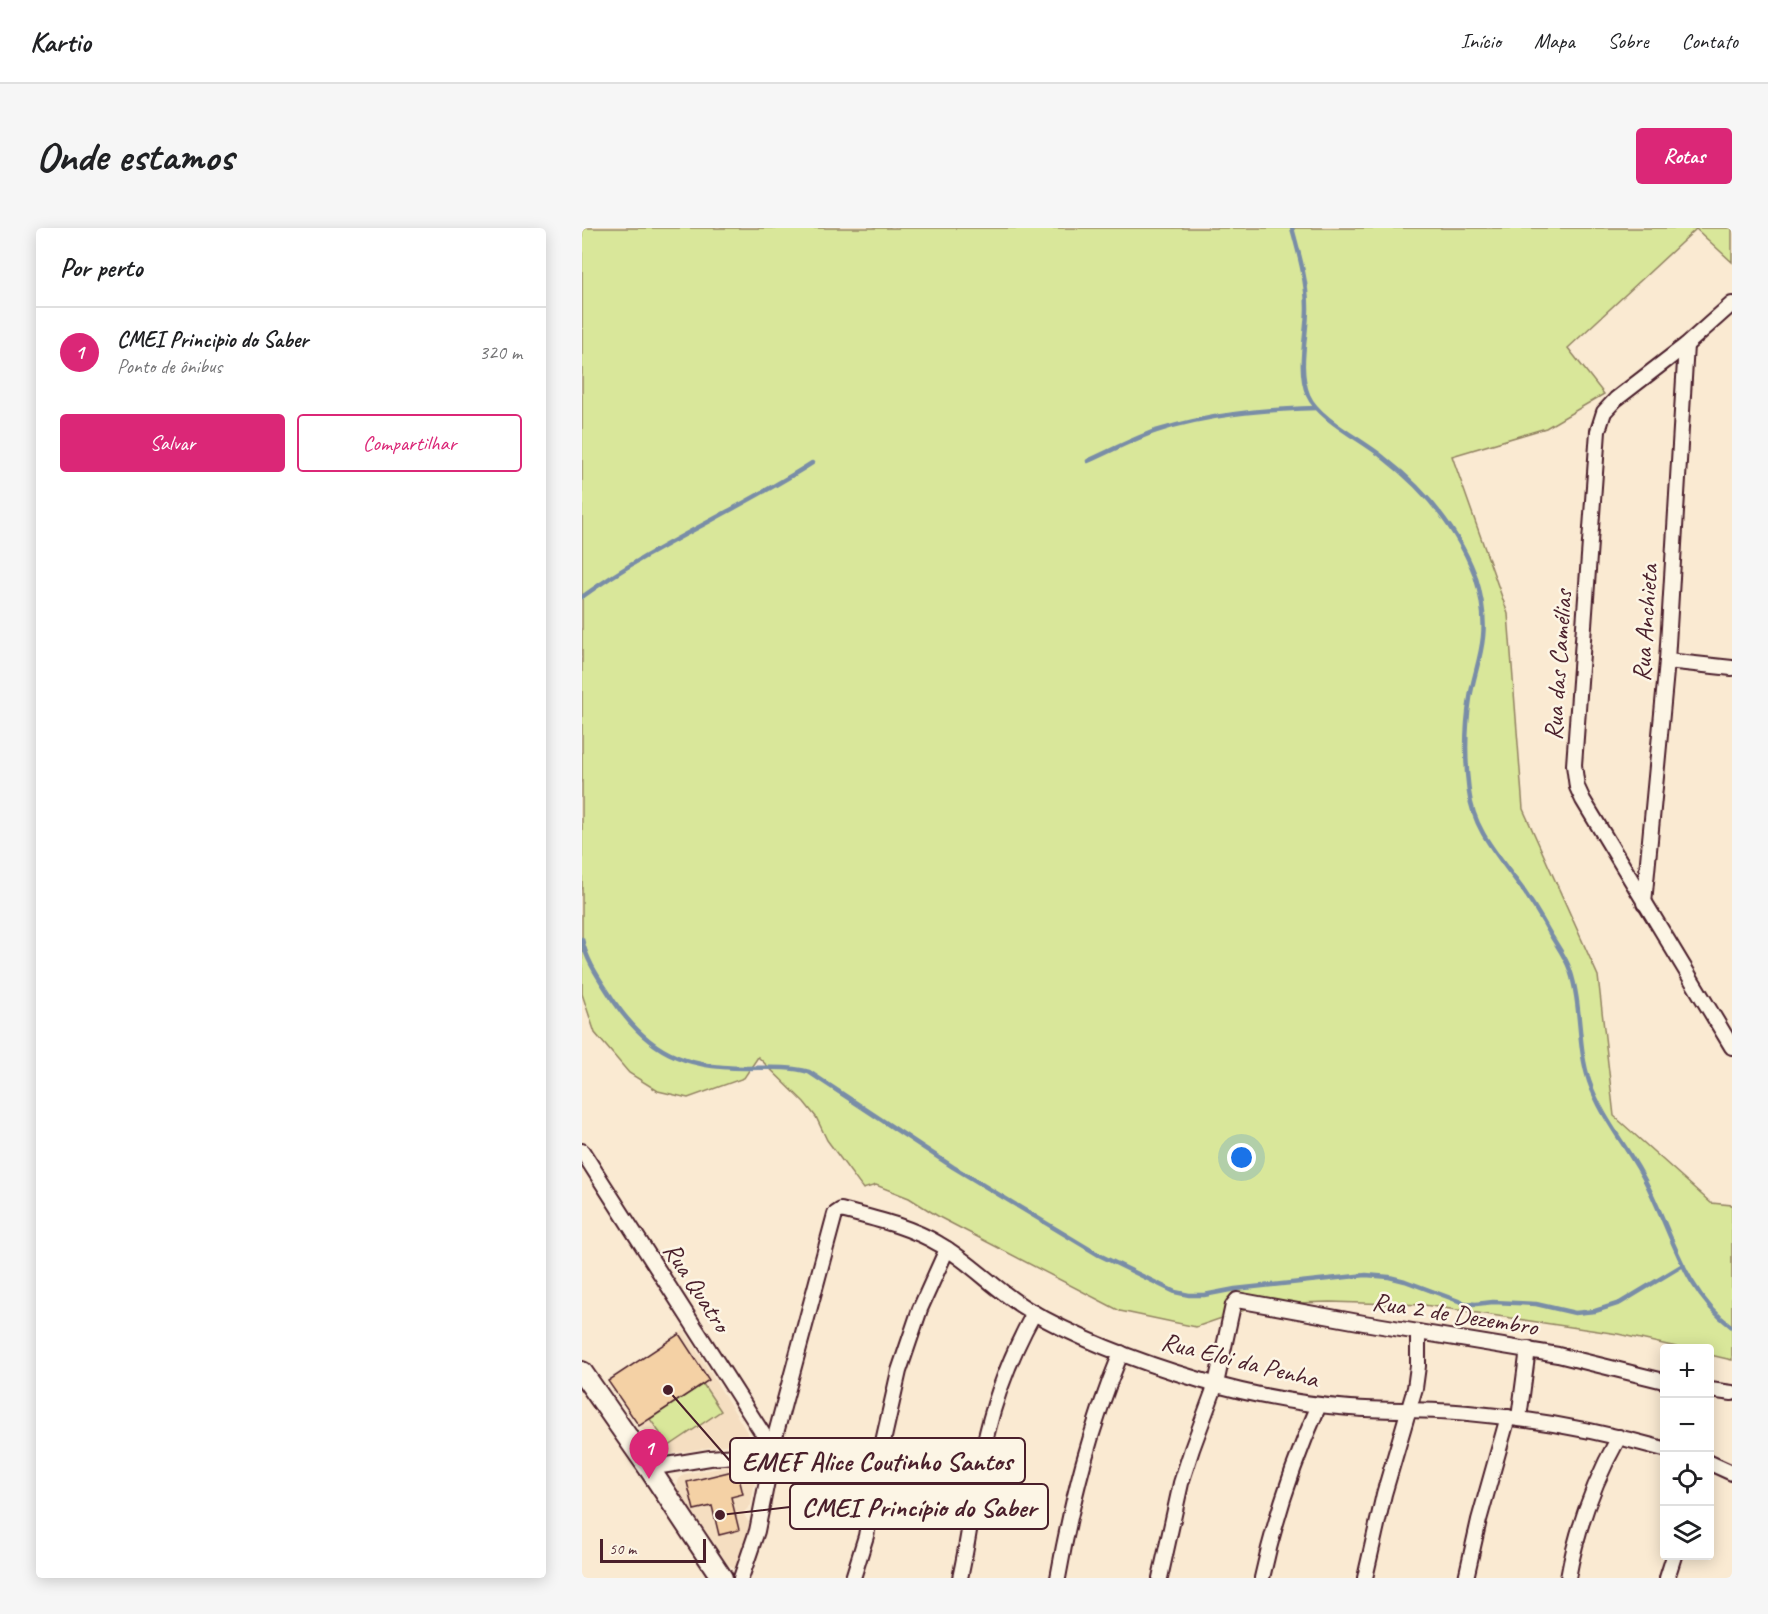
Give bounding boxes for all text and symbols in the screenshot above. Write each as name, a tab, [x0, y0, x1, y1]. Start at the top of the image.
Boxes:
text: Kartio	[30, 24, 91, 59]
text: Início	[1461, 28, 1501, 54]
text: Mapa	[1534, 28, 1575, 54]
text: Sobre	[1608, 28, 1648, 54]
text: Contato	[1681, 28, 1738, 54]
button: Rotas	[1636, 128, 1732, 184]
text: Onde estamos	[36, 130, 233, 183]
text: Por perto	[60, 251, 142, 284]
text: CMEI Principio do Saber	[117, 326, 308, 354]
text: 1	[75, 340, 84, 365]
text: 320 m	[479, 340, 522, 365]
text: Ponto de ônibus	[117, 354, 222, 379]
button: Salvar	[60, 414, 285, 472]
button: Compartilhar	[297, 414, 522, 472]
street label: Rua Anchieta	[1624, 562, 1666, 683]
street label: Rua das Camélias	[1536, 587, 1580, 741]
your location	[1227, 1143, 1256, 1172]
street label: Rua Quatro	[656, 1236, 740, 1340]
street label: Rua 2 de Dezembro	[1370, 1285, 1542, 1344]
street label: Rua Eloi da Penha	[1158, 1325, 1323, 1396]
map controls	[1660, 1344, 1714, 1560]
button: +	[1660, 1344, 1714, 1398]
button: −	[1660, 1398, 1714, 1452]
pin: 1	[630, 1430, 668, 1479]
callout: EMEF Alice Coutinho Santos	[730, 1438, 1025, 1483]
text: EMEF Alice Coutinho Santos	[742, 1444, 1015, 1478]
button: locate	[1660, 1452, 1714, 1506]
callout: CMEI Princípio do Saber	[790, 1484, 1048, 1529]
text: CMEI Princípio do Saber	[802, 1490, 1040, 1524]
button: layers	[1660, 1506, 1714, 1560]
scale bar	[600, 1536, 706, 1564]
text: 50 m	[609, 1539, 636, 1559]

